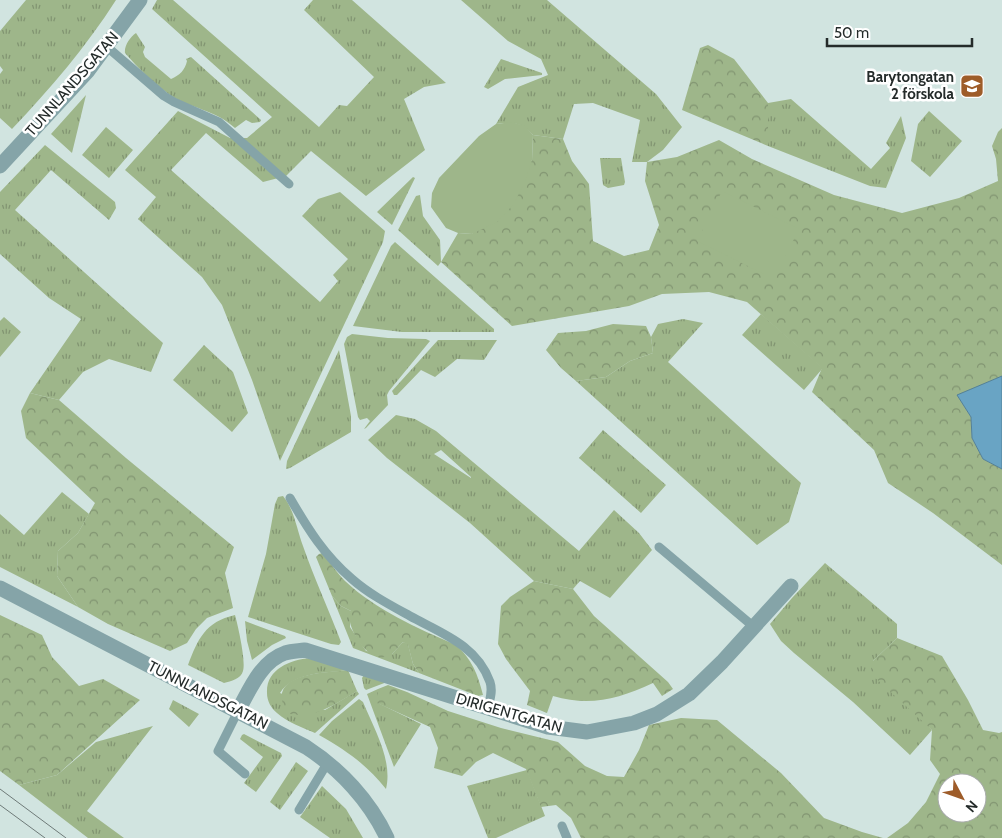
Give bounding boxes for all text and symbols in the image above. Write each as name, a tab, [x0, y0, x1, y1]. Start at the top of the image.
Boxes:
scale bar	[827, 15, 972, 47]
text: 50 m	[834, 24, 869, 42]
street label: TUNNLANDSGATAN	[22, 28, 122, 140]
place label: Barytongatan 2 förskola	[866, 68, 955, 103]
school or university icon: Barytongatan 2 förskola	[959, 73, 985, 99]
street label: TUNNLANDSGATAN	[145, 657, 271, 733]
street label: DIRIGENTGATAN	[454, 689, 564, 737]
north arrow	[937, 773, 987, 823]
text: N	[962, 797, 982, 816]

